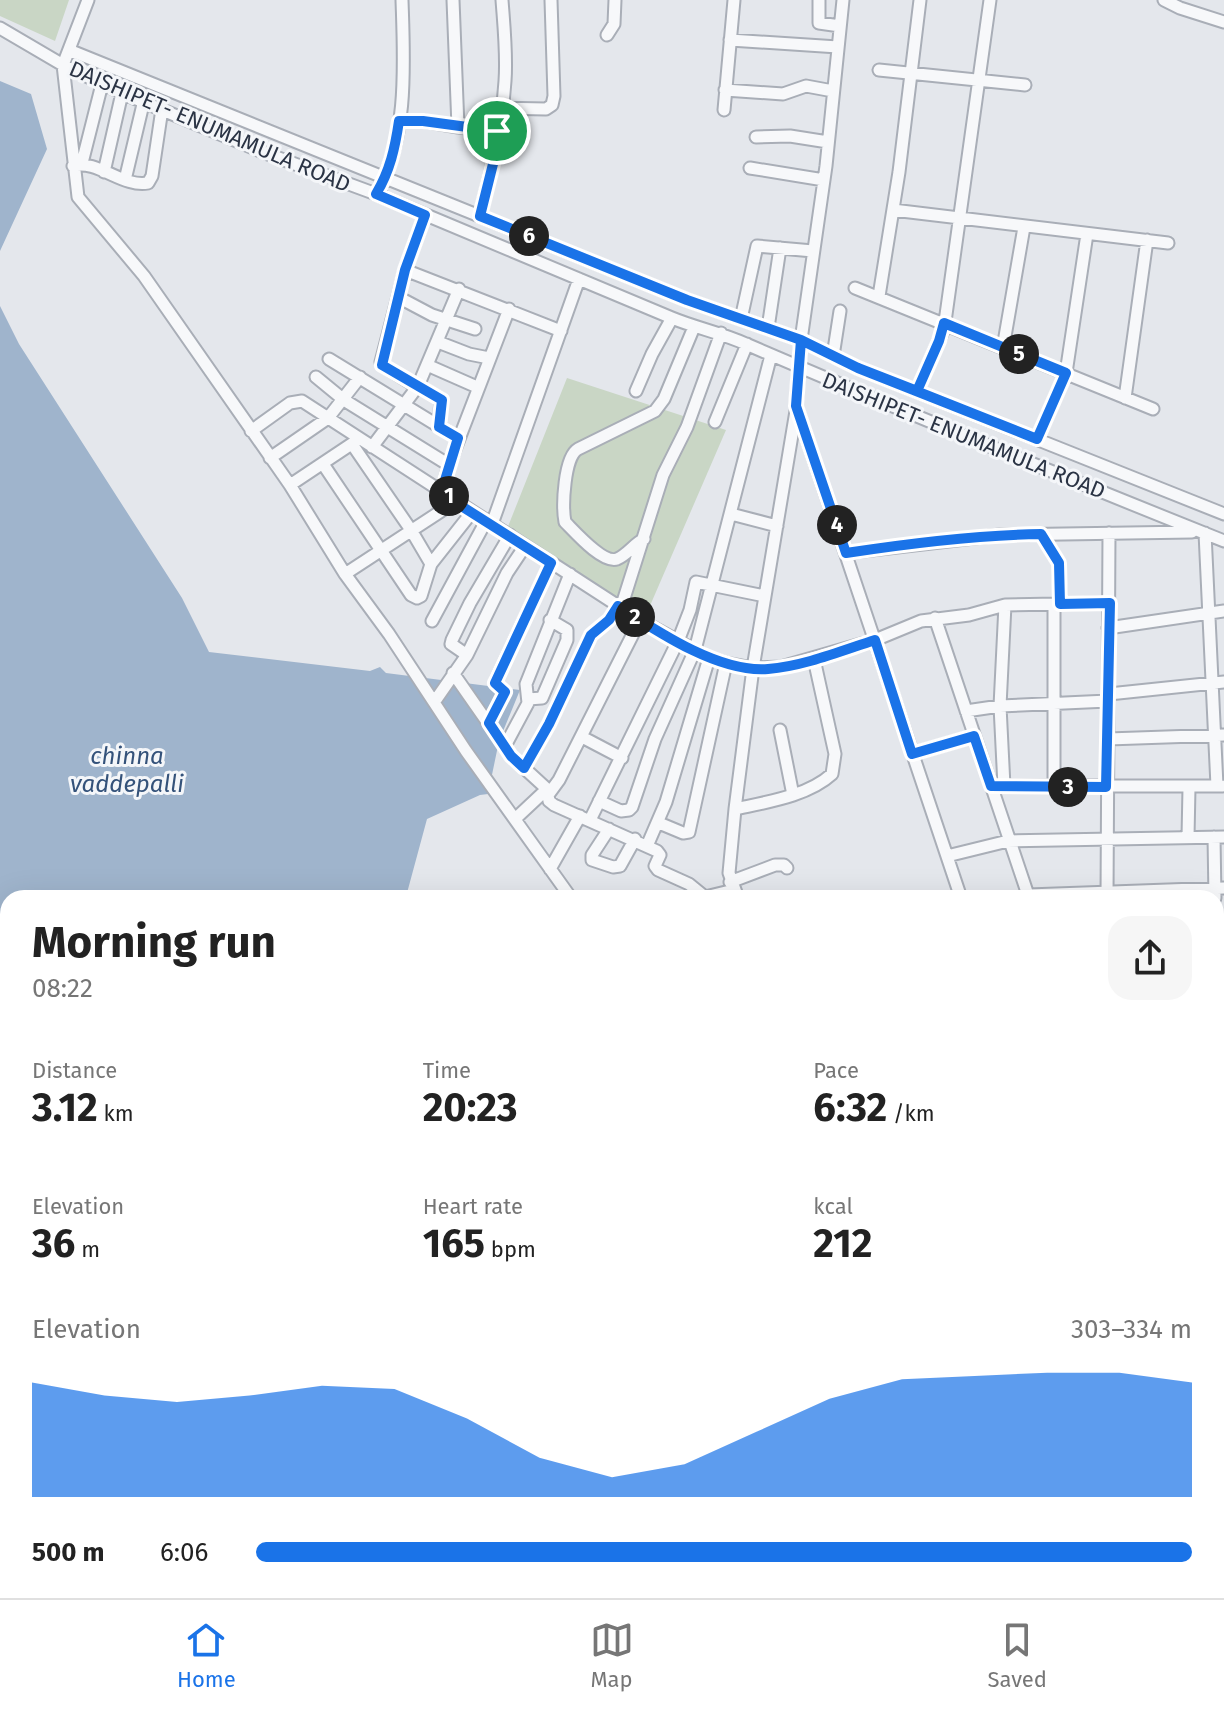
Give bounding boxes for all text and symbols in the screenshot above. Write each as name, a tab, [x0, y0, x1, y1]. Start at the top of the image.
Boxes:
street label: DAISHIPET- ENUMAMULA ROAD	[65, 55, 355, 198]
pin	[463, 97, 531, 165]
icon: arrive	[475, 109, 519, 153]
pin: 6	[509, 216, 549, 256]
text: 6	[523, 222, 535, 249]
pin: 5	[999, 334, 1039, 374]
text: 5	[1013, 340, 1025, 367]
street label: DAISHIPET- ENUMAMULA ROAD	[818, 366, 1109, 505]
pin: 1	[429, 476, 469, 516]
text: 1	[444, 482, 454, 509]
pin: 4	[817, 505, 857, 545]
text: 4	[831, 511, 843, 538]
pin: 2	[615, 597, 655, 637]
text: 2	[629, 603, 641, 630]
water label: chinna vaddepalli	[70, 742, 184, 798]
pin: 3	[1048, 767, 1088, 807]
text: 3	[1062, 773, 1074, 800]
text: Morning run	[32, 916, 276, 969]
button: share	[1108, 916, 1192, 1000]
text: 08:22	[32, 973, 93, 1004]
text: Distance	[32, 1057, 117, 1084]
text: Time	[423, 1057, 471, 1084]
text: Pace	[813, 1057, 859, 1084]
text: 3.12	[32, 1084, 98, 1132]
text: 20:23	[423, 1084, 518, 1132]
text: 6:32	[813, 1084, 887, 1132]
text: km	[98, 1100, 134, 1127]
text: /km	[887, 1100, 935, 1127]
text: Elevation	[32, 1193, 124, 1220]
text: Heart rate	[423, 1193, 523, 1220]
text: kcal	[813, 1193, 853, 1220]
text: 36	[32, 1220, 75, 1268]
text: 165	[423, 1220, 485, 1268]
text: 212	[813, 1220, 872, 1268]
text: m	[75, 1236, 100, 1263]
text: bpm	[485, 1236, 536, 1263]
text: Elevation	[32, 1314, 141, 1345]
text: 303–334 m	[1071, 1314, 1192, 1345]
text: 500 m	[32, 1537, 105, 1568]
text: 6:06	[160, 1537, 208, 1568]
tab: Home	[177, 1618, 236, 1693]
tab: Map	[590, 1618, 634, 1693]
tab: Saved	[988, 1618, 1047, 1693]

